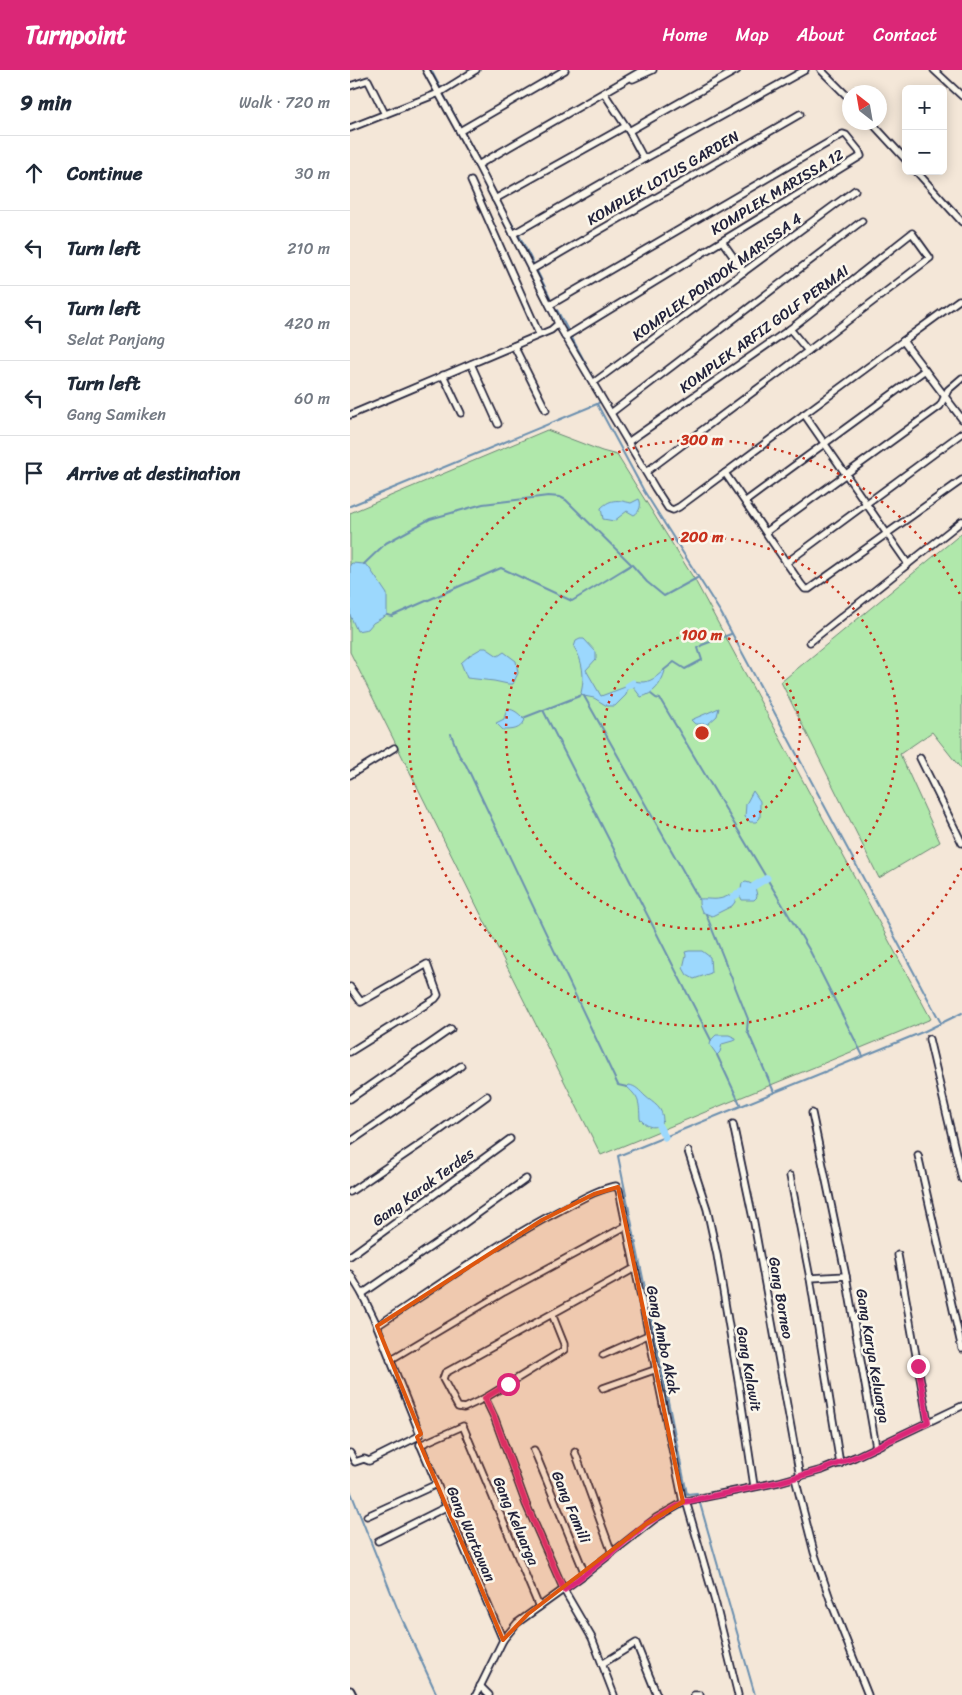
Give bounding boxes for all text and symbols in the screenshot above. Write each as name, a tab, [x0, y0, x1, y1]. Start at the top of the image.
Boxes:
text: Turnpoint	[25, 14, 127, 56]
text: Home	[663, 19, 708, 51]
text: Map	[736, 19, 769, 51]
text: About	[797, 19, 845, 51]
text: Contact	[873, 19, 937, 51]
text: 9 min	[20, 84, 72, 122]
north arrow	[842, 85, 887, 130]
map controls	[902, 85, 947, 175]
button: +	[902, 85, 947, 130]
text: Walk · 720 m	[239, 88, 330, 117]
street label: KOMPLEK LOTUS GARDEN	[582, 123, 745, 232]
button: −	[902, 130, 947, 175]
street label: KOMPLEK MARISSA 12	[705, 142, 849, 242]
text: Continue	[67, 157, 143, 190]
icon: ahead	[20, 159, 48, 187]
text: 30 m	[295, 159, 330, 188]
street label: KOMPLEK PONDOK MARISSA 4	[626, 206, 808, 348]
text: Turn left	[67, 232, 140, 265]
icon: left	[20, 234, 48, 262]
text: 210 m	[287, 234, 330, 263]
street label: KOMPLEK ARFIZ GOLF PERMAI	[673, 258, 855, 400]
text: Turn left	[67, 292, 140, 325]
icon: left	[20, 309, 48, 337]
text: 420 m	[284, 309, 330, 338]
text: Selat Panjang	[67, 325, 165, 354]
text: Turn left	[67, 367, 140, 400]
icon: left	[20, 384, 48, 412]
text: 60 m	[294, 384, 330, 413]
text: Gang Samiken	[67, 400, 166, 429]
text: 300 m	[680, 427, 724, 453]
text: Arrive at destination	[67, 457, 240, 490]
icon: arrive	[20, 459, 48, 487]
text: 200 m	[679, 524, 724, 550]
text: 100 m	[682, 622, 723, 648]
centre of rings	[693, 724, 711, 742]
street label: Gang Karak Terdes	[366, 1141, 480, 1233]
street label: Gang Borneo	[761, 1255, 801, 1341]
street label: Gang Ambo Akak	[639, 1283, 687, 1397]
street label: Gang Karya Keluarga	[848, 1287, 898, 1426]
street label: Gang Kalawit	[729, 1324, 769, 1414]
route end	[907, 1355, 930, 1378]
route start	[497, 1373, 520, 1396]
street label: Gang Famili	[544, 1467, 598, 1548]
street label: Gang Keluarga	[486, 1472, 547, 1570]
street label: Gang Wartawan	[439, 1482, 503, 1586]

